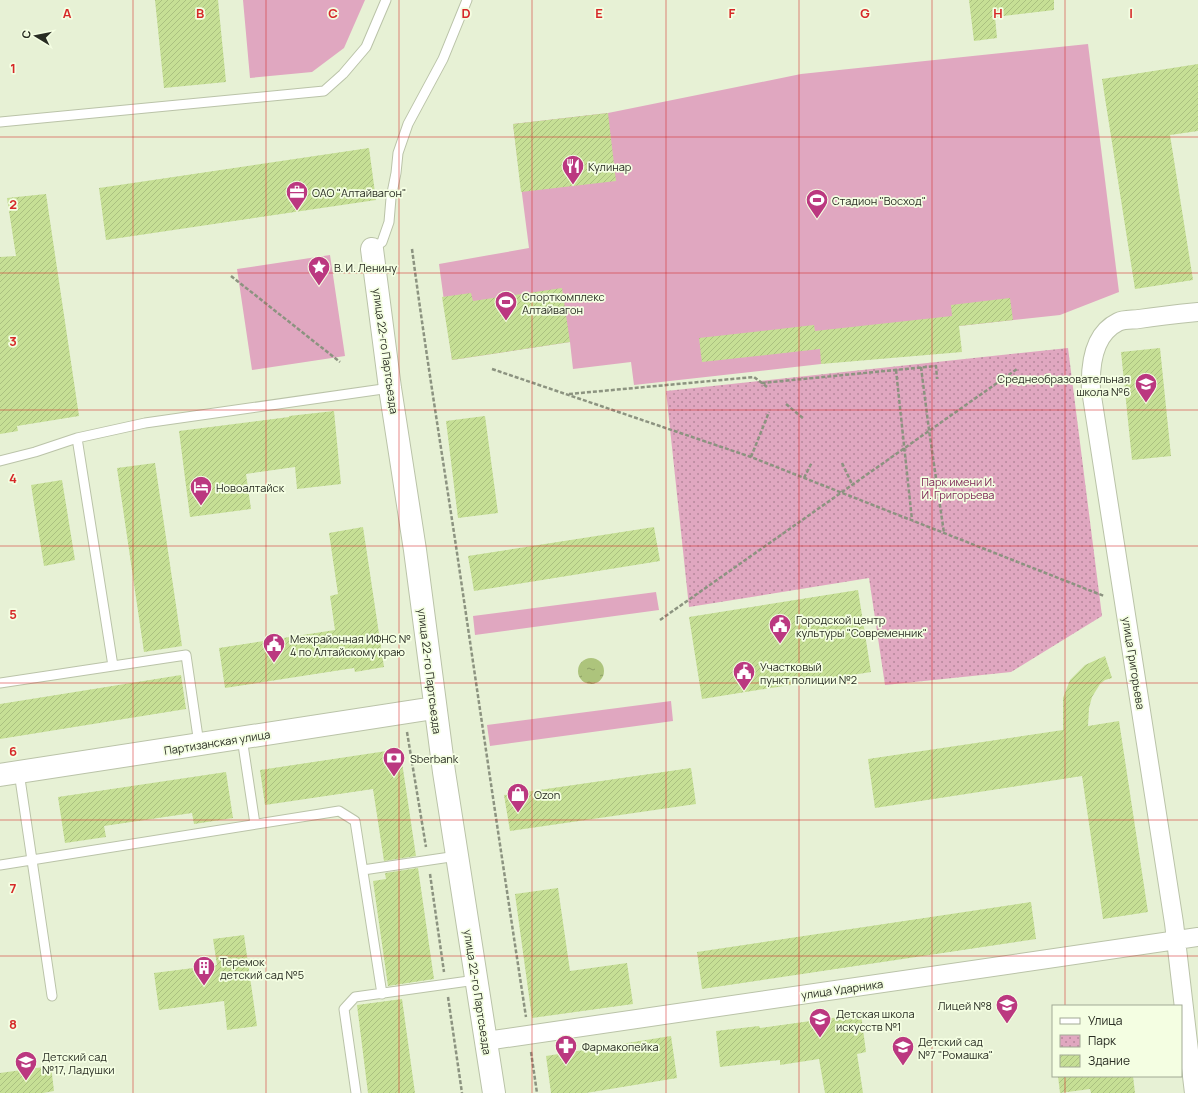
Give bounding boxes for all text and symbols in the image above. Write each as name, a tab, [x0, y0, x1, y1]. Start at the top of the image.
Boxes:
text: A	[63, 4, 72, 22]
text: B	[196, 4, 204, 22]
text: C	[328, 4, 338, 22]
text: D	[461, 4, 471, 22]
text: E	[595, 4, 603, 22]
text: F	[729, 4, 736, 22]
text: G	[860, 4, 870, 22]
text: H	[993, 4, 1003, 22]
text: I	[1129, 4, 1133, 22]
north arrow	[16, 16, 56, 56]
text: С	[18, 29, 34, 39]
text: 1	[10, 59, 16, 77]
restaurant icon: Кулинар	[560, 153, 586, 186]
place label: Кулинар	[588, 159, 632, 174]
office icon: ОАО "Алтайвагон"	[284, 179, 310, 212]
place label: ОАО "Алтайвагон"	[312, 185, 406, 200]
sports icon: Стадион "Восход"	[804, 187, 830, 220]
place label: Стадион "Восход"	[832, 193, 926, 208]
text: 2	[9, 195, 17, 213]
place icon: В. И. Ленину	[306, 254, 332, 287]
place label: В. И. Ленину	[334, 260, 397, 275]
street label: улица 22-го Партсъезда	[370, 287, 402, 415]
sports icon: Спорткомплекс Алтайвагон	[493, 289, 519, 322]
place label: Спорткомплекс Алтайвагон	[522, 289, 605, 317]
text: 3	[9, 332, 17, 350]
place label: Среднеобразовательная школа №6	[997, 371, 1130, 399]
school or university icon: Среднеобразовательная школа №6	[1133, 371, 1159, 404]
text: 4	[9, 469, 17, 487]
hotel icon: Новоалтайск	[188, 474, 214, 507]
park label: Парк имени И. И. Григорьева	[921, 474, 995, 502]
place label: Новоалтайск	[216, 480, 285, 495]
text: 5	[9, 605, 17, 623]
street label: улица 22-го Партсъезда	[415, 607, 445, 735]
public building icon: Городской центр культуры "Современник"	[767, 612, 793, 645]
place label: Городской центр культуры "Современник"	[796, 612, 927, 640]
street label: улица Григорьева	[1119, 616, 1149, 710]
public building icon: Межрайонная ИФНС № 4 по Алтайскому краю	[261, 631, 287, 664]
place label: Межрайонная ИФНС № 4 по Алтайскому краю	[290, 631, 411, 659]
public building icon: Участковый пункт полиции №2	[731, 659, 757, 692]
place label: Участковый пункт полиции №2	[760, 659, 857, 687]
street label: Партизанская улица	[163, 726, 271, 758]
text: 6	[9, 742, 17, 760]
bank icon: Sberbank	[381, 745, 407, 778]
place label: Sberbank	[410, 751, 459, 766]
shop icon: Ozon	[505, 781, 531, 814]
place label: Ozon	[534, 787, 560, 802]
text: 7	[10, 879, 17, 897]
street label: улица 22-го Партсъезда	[461, 928, 495, 1056]
building icon: Теремок детский сад №5	[191, 954, 217, 987]
place label: Теремок детский сад №5	[220, 954, 304, 982]
street label: улица Ударника	[800, 976, 884, 1002]
school or university icon: Лицей №8	[994, 992, 1020, 1025]
place label: Лицей №8	[938, 998, 992, 1013]
legend	[1052, 1005, 1182, 1077]
school or university icon: Детская школа искусств №1	[807, 1006, 833, 1039]
place label: Детская школа искусств №1	[836, 1006, 915, 1034]
text: Улица	[1088, 1012, 1122, 1029]
text: 8	[9, 1015, 17, 1033]
text: Парк	[1088, 1032, 1117, 1049]
pharmacy icon: Фармакопейка	[553, 1033, 579, 1066]
school or university icon: Детский сад №7 "Ромашка"	[890, 1034, 916, 1067]
place label: Детский сад №7 "Ромашка"	[918, 1034, 993, 1062]
place label: Фармакопейка	[582, 1039, 659, 1054]
school or university icon: Детский сад №17, Ладушки	[13, 1049, 39, 1082]
place label: Детский сад №17, Ладушки	[42, 1049, 115, 1077]
text: Здание	[1088, 1052, 1130, 1069]

